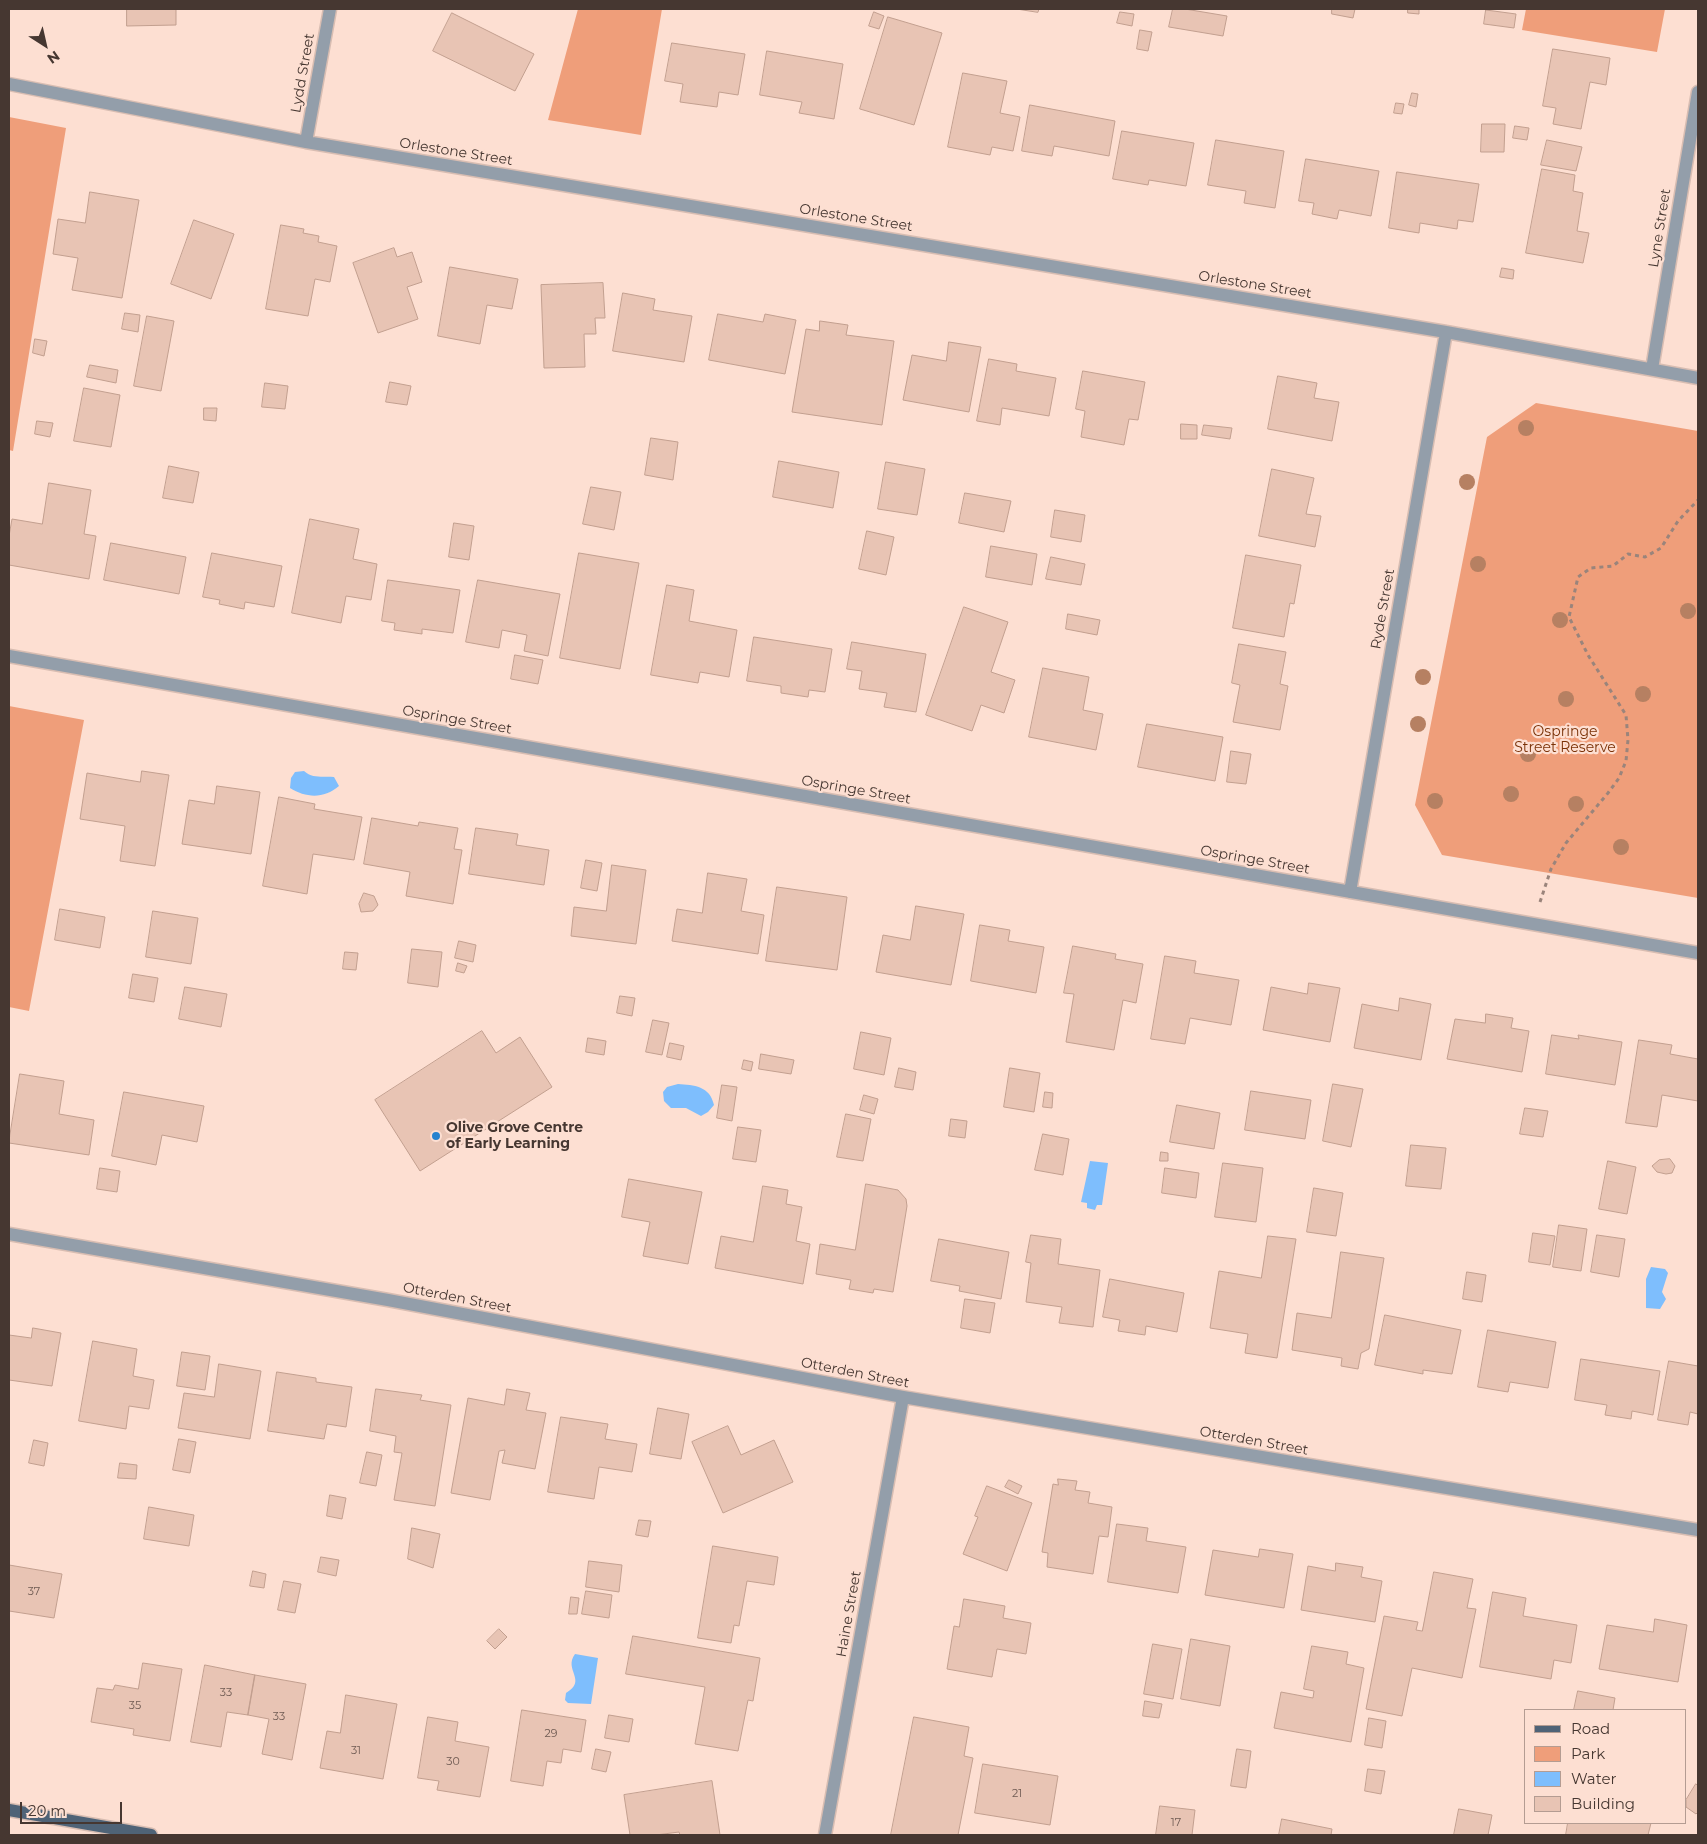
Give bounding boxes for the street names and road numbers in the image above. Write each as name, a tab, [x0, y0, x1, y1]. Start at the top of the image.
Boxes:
street label: Lydd Street	[288, 32, 318, 114]
street label: Orlestone Street	[398, 135, 514, 169]
street label: Lyne Street	[1645, 187, 1675, 269]
street label: Orlestone Street	[798, 201, 914, 235]
street label: Orlestone Street	[1197, 268, 1313, 302]
street label: Ryde Street	[1368, 567, 1398, 651]
street label: Ospringe Street	[401, 702, 513, 738]
street label: Ospringe Street	[800, 772, 912, 808]
street label: Ospringe Street	[1199, 842, 1311, 878]
street label: Otterden Street	[401, 1279, 513, 1317]
street label: Otterden Street	[799, 1354, 911, 1392]
street label: Otterden Street	[1198, 1423, 1310, 1459]
street label: Haine Street	[833, 1570, 865, 1658]

